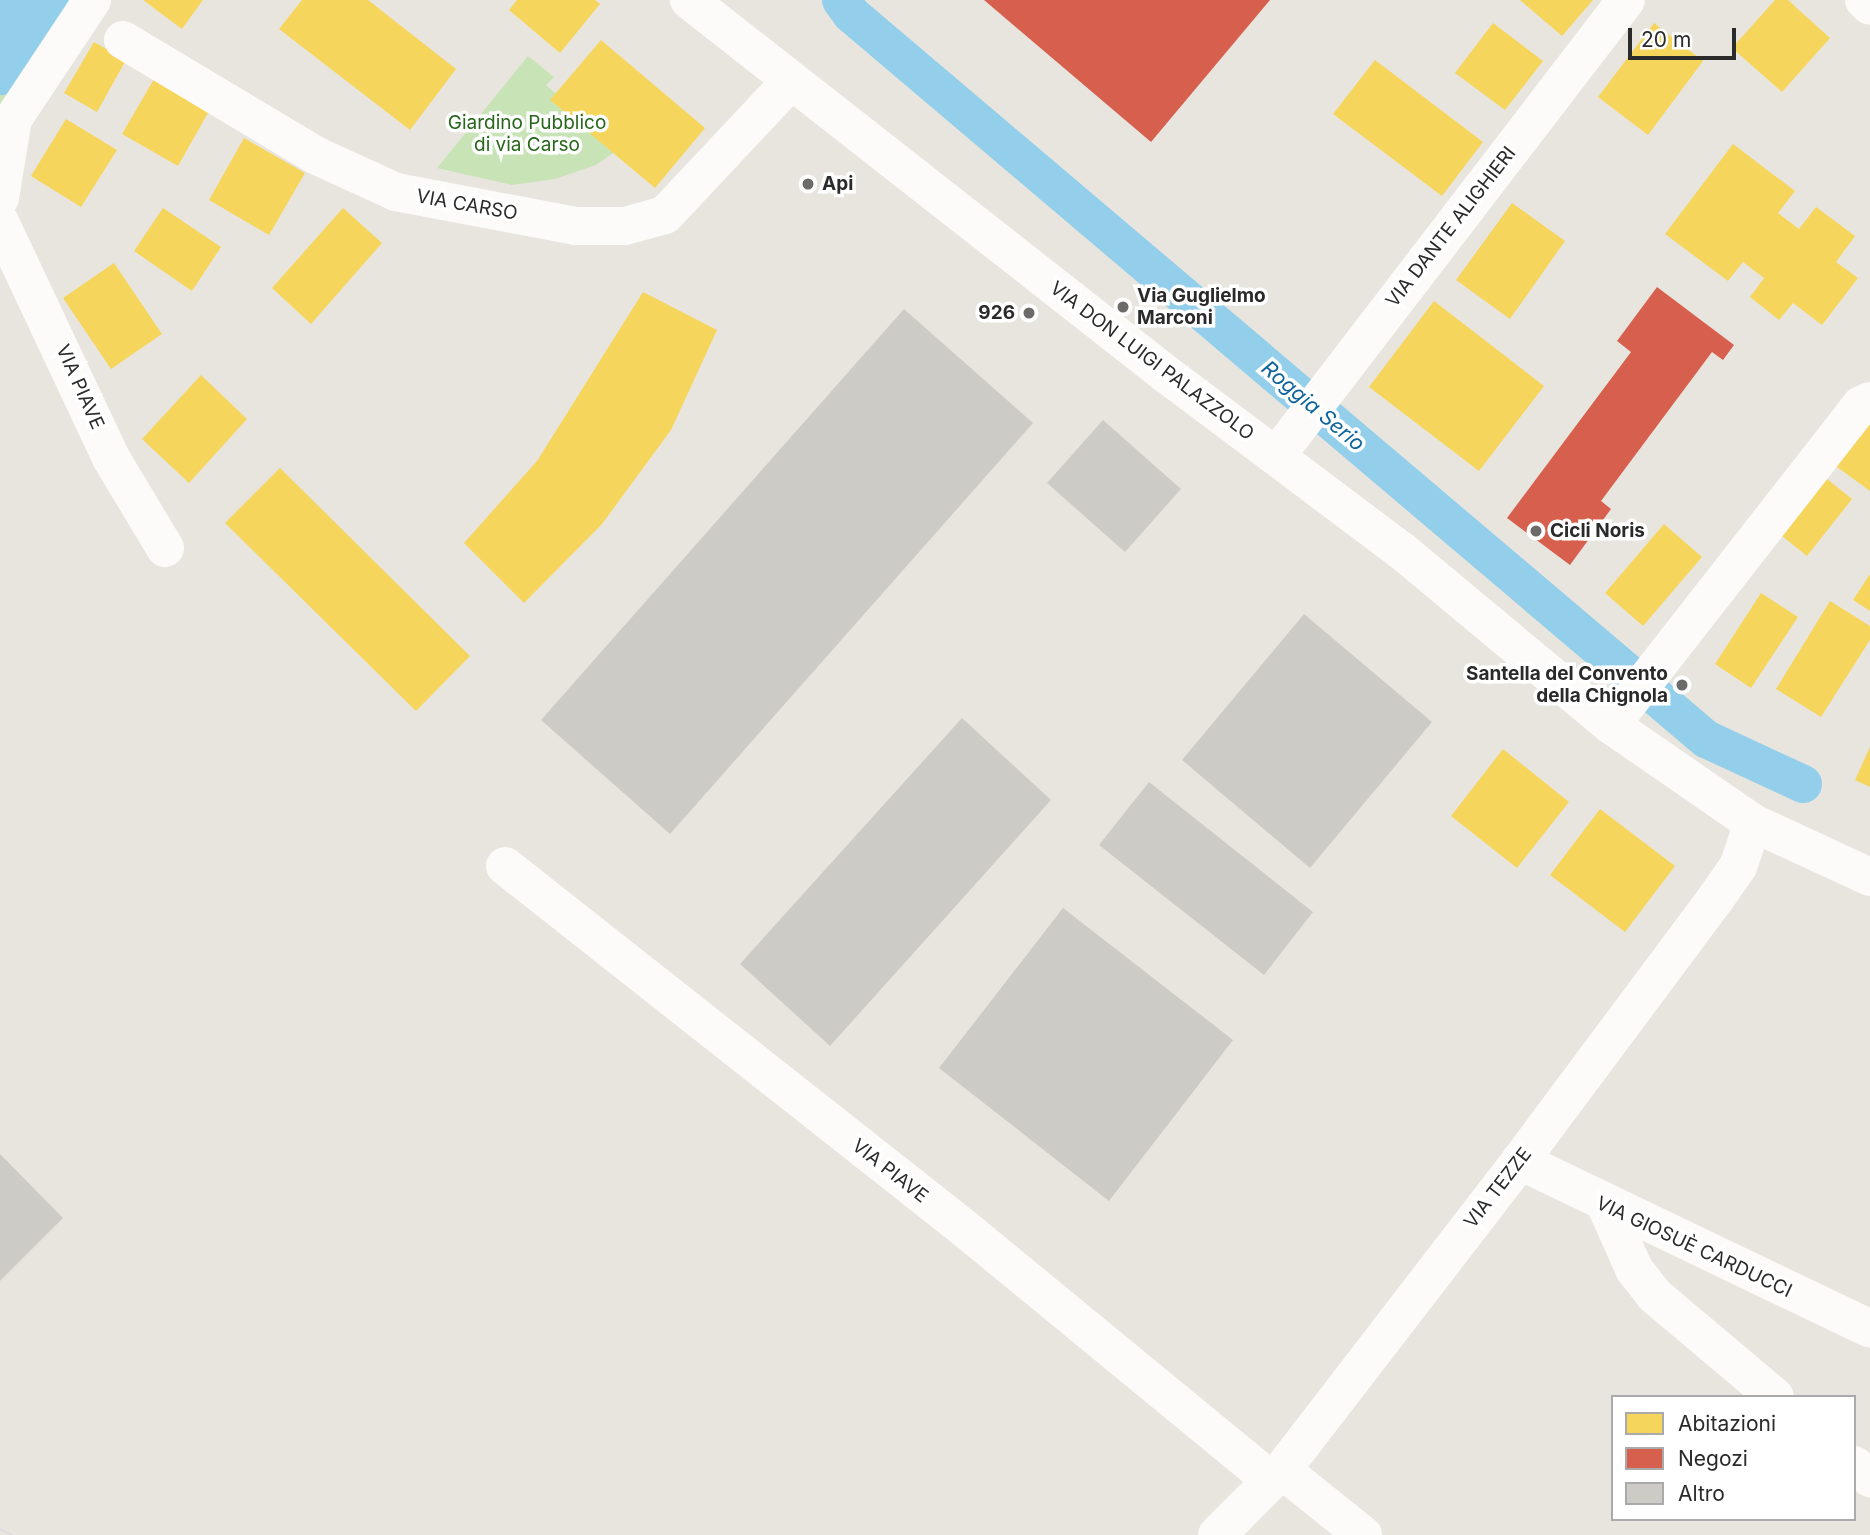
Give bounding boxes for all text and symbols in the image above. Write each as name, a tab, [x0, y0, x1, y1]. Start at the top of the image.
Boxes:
scale bar	[1632, 14, 1741, 58]
text: 20 m	[1641, 27, 1691, 52]
park label: Giardino Pubblico di via Carso	[448, 112, 606, 156]
street label: VIA DANTE ALIGHIERI	[1381, 142, 1521, 312]
place label: Api	[822, 173, 853, 195]
marker: Api	[800, 176, 816, 192]
street label: VIA CARSO	[415, 185, 519, 225]
street label: VIA DON LUIGI PALAZZOLO	[1046, 277, 1258, 445]
place label: Via Guglielmo Marconi	[1137, 285, 1266, 329]
marker: Via Guglielmo Marconi	[1115, 299, 1131, 315]
place label: 926	[978, 302, 1015, 324]
marker: 926	[1021, 305, 1037, 321]
street label: VIA PIAVE	[51, 341, 109, 433]
water label: Roggia Serio	[1256, 356, 1370, 456]
place label: Cicli Noris	[1550, 520, 1645, 542]
marker: Cicli Noris	[1528, 523, 1544, 539]
place label: Santella del Convento della Chignola	[1466, 663, 1668, 707]
marker: Santella del Convento della Chignola	[1674, 677, 1690, 693]
street label: VIA PIAVE	[847, 1134, 933, 1208]
street label: VIA TEZZE	[1460, 1143, 1536, 1233]
street label: VIA GIOSUÈ CARDUCCI	[1593, 1192, 1795, 1302]
legend	[1611, 1395, 1856, 1521]
text: Abitazioni	[1678, 1411, 1776, 1436]
text: Negozi	[1678, 1446, 1748, 1471]
text: Altro	[1678, 1481, 1725, 1506]

